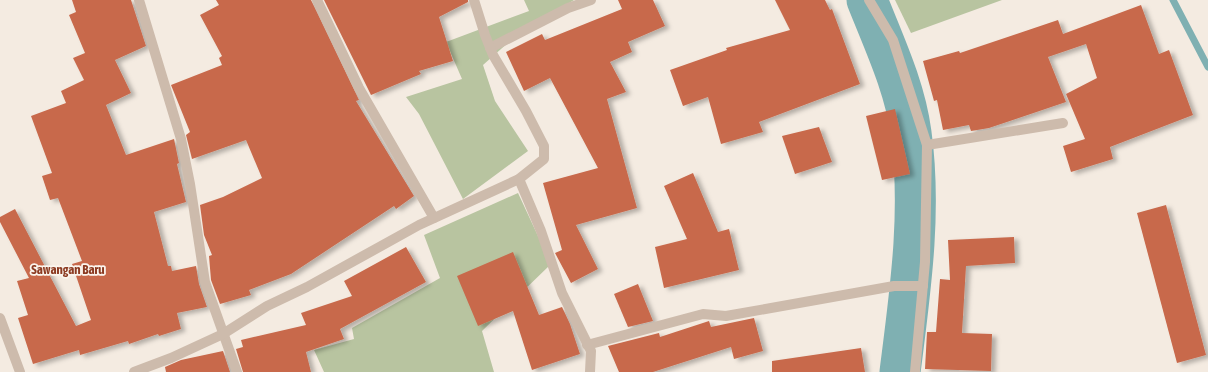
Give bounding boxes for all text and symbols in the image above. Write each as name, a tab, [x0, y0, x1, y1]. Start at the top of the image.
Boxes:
district label: Sawangan Baru	[31, 262, 105, 277]

